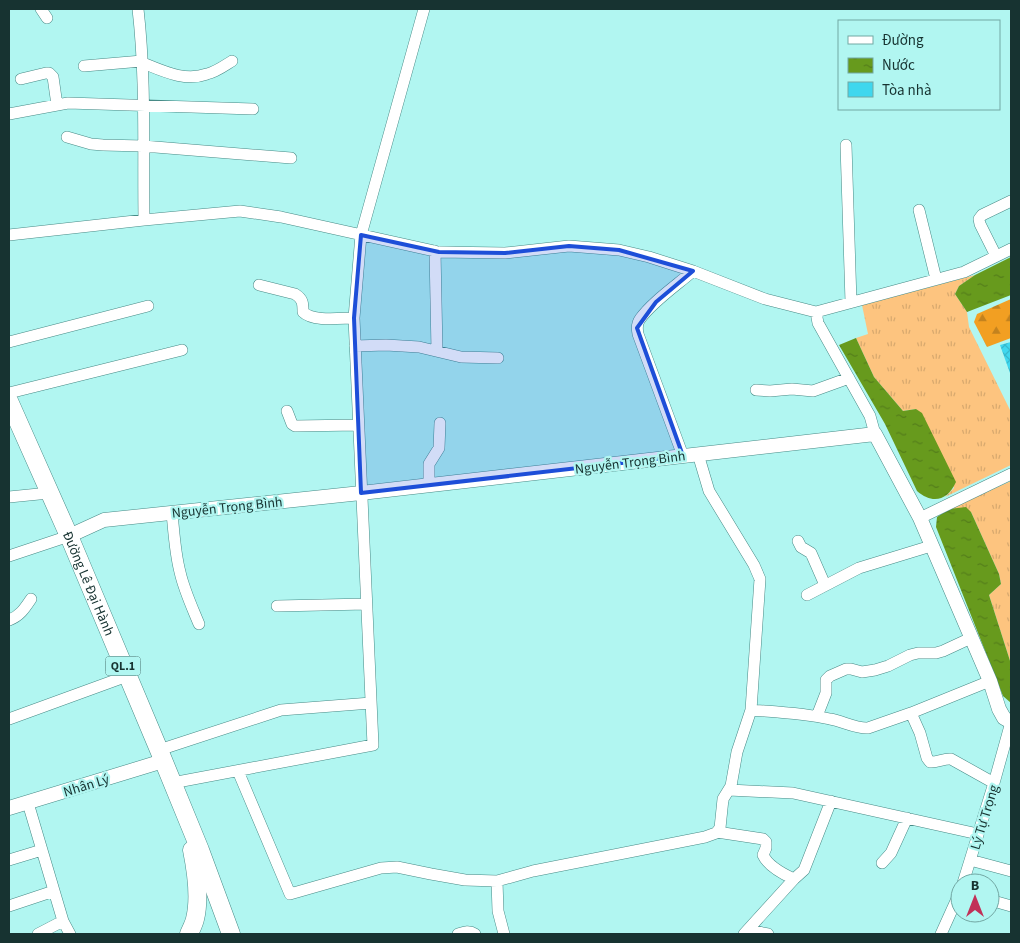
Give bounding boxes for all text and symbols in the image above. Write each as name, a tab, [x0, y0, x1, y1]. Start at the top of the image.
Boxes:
legend	[838, 20, 1000, 110]
text: Đường	[882, 30, 924, 51]
text: Nước	[882, 55, 915, 76]
text: Tòa nhà	[882, 80, 931, 101]
street label: Nguyễn Trọng Bình	[574, 446, 687, 480]
street label: Nguyễn Trọng Bình	[171, 492, 283, 524]
street label: Đường Lê Đại Hành	[57, 528, 119, 639]
road number: QL.1	[106, 656, 140, 676]
street label: Nhân Lý	[61, 769, 112, 802]
street label: Lý Tự Trọng	[966, 782, 1004, 852]
north arrow	[950, 873, 1000, 923]
text: B	[971, 876, 980, 896]

